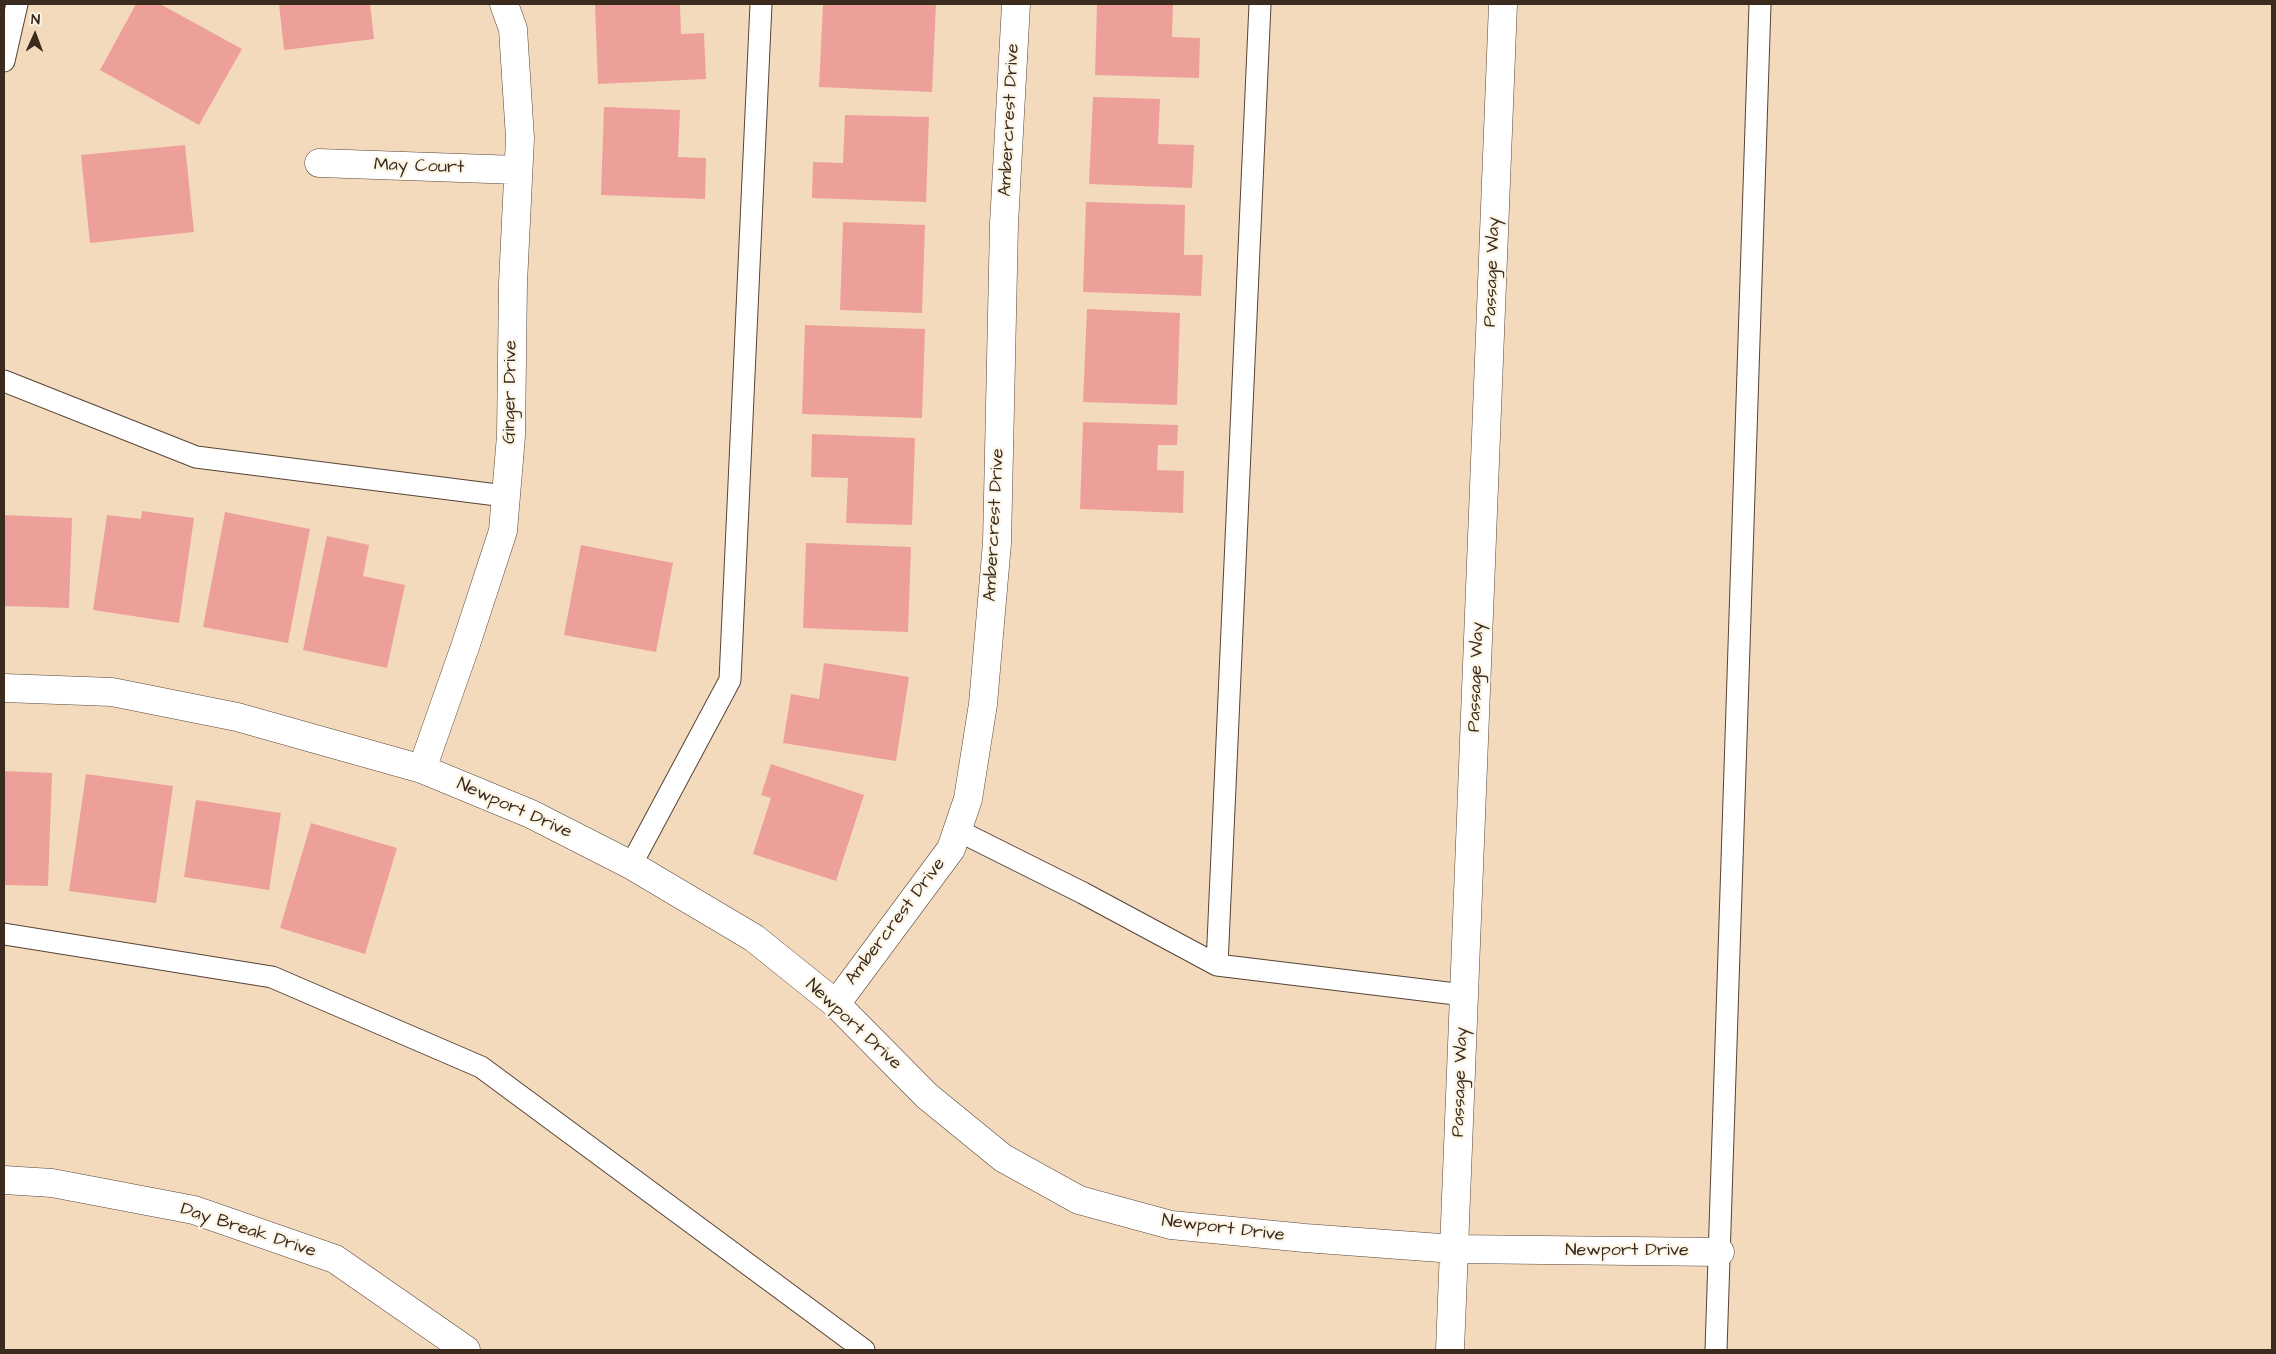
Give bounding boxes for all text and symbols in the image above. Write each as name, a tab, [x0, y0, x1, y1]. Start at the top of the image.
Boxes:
north arrow	[10, 10, 60, 60]
text: N	[31, 10, 40, 30]
street label: Ambercrest Drive	[995, 43, 1025, 197]
street label: May Court	[373, 155, 465, 179]
street label: Passage Way	[1480, 217, 1506, 327]
street label: Ginger Drive	[499, 340, 523, 444]
street label: Ambercrest Drive	[980, 448, 1010, 602]
street label: Passage Way	[1464, 622, 1490, 732]
street label: Newport Drive	[453, 774, 575, 844]
street label: Ambercrest Drive	[841, 854, 951, 990]
street label: Newport Drive	[800, 975, 906, 1075]
street label: Passage Way	[1448, 1027, 1474, 1137]
street label: Day Break Drive	[178, 1199, 318, 1263]
street label: Newport Drive	[1160, 1211, 1286, 1247]
street label: Newport Drive	[1565, 1240, 1689, 1262]

